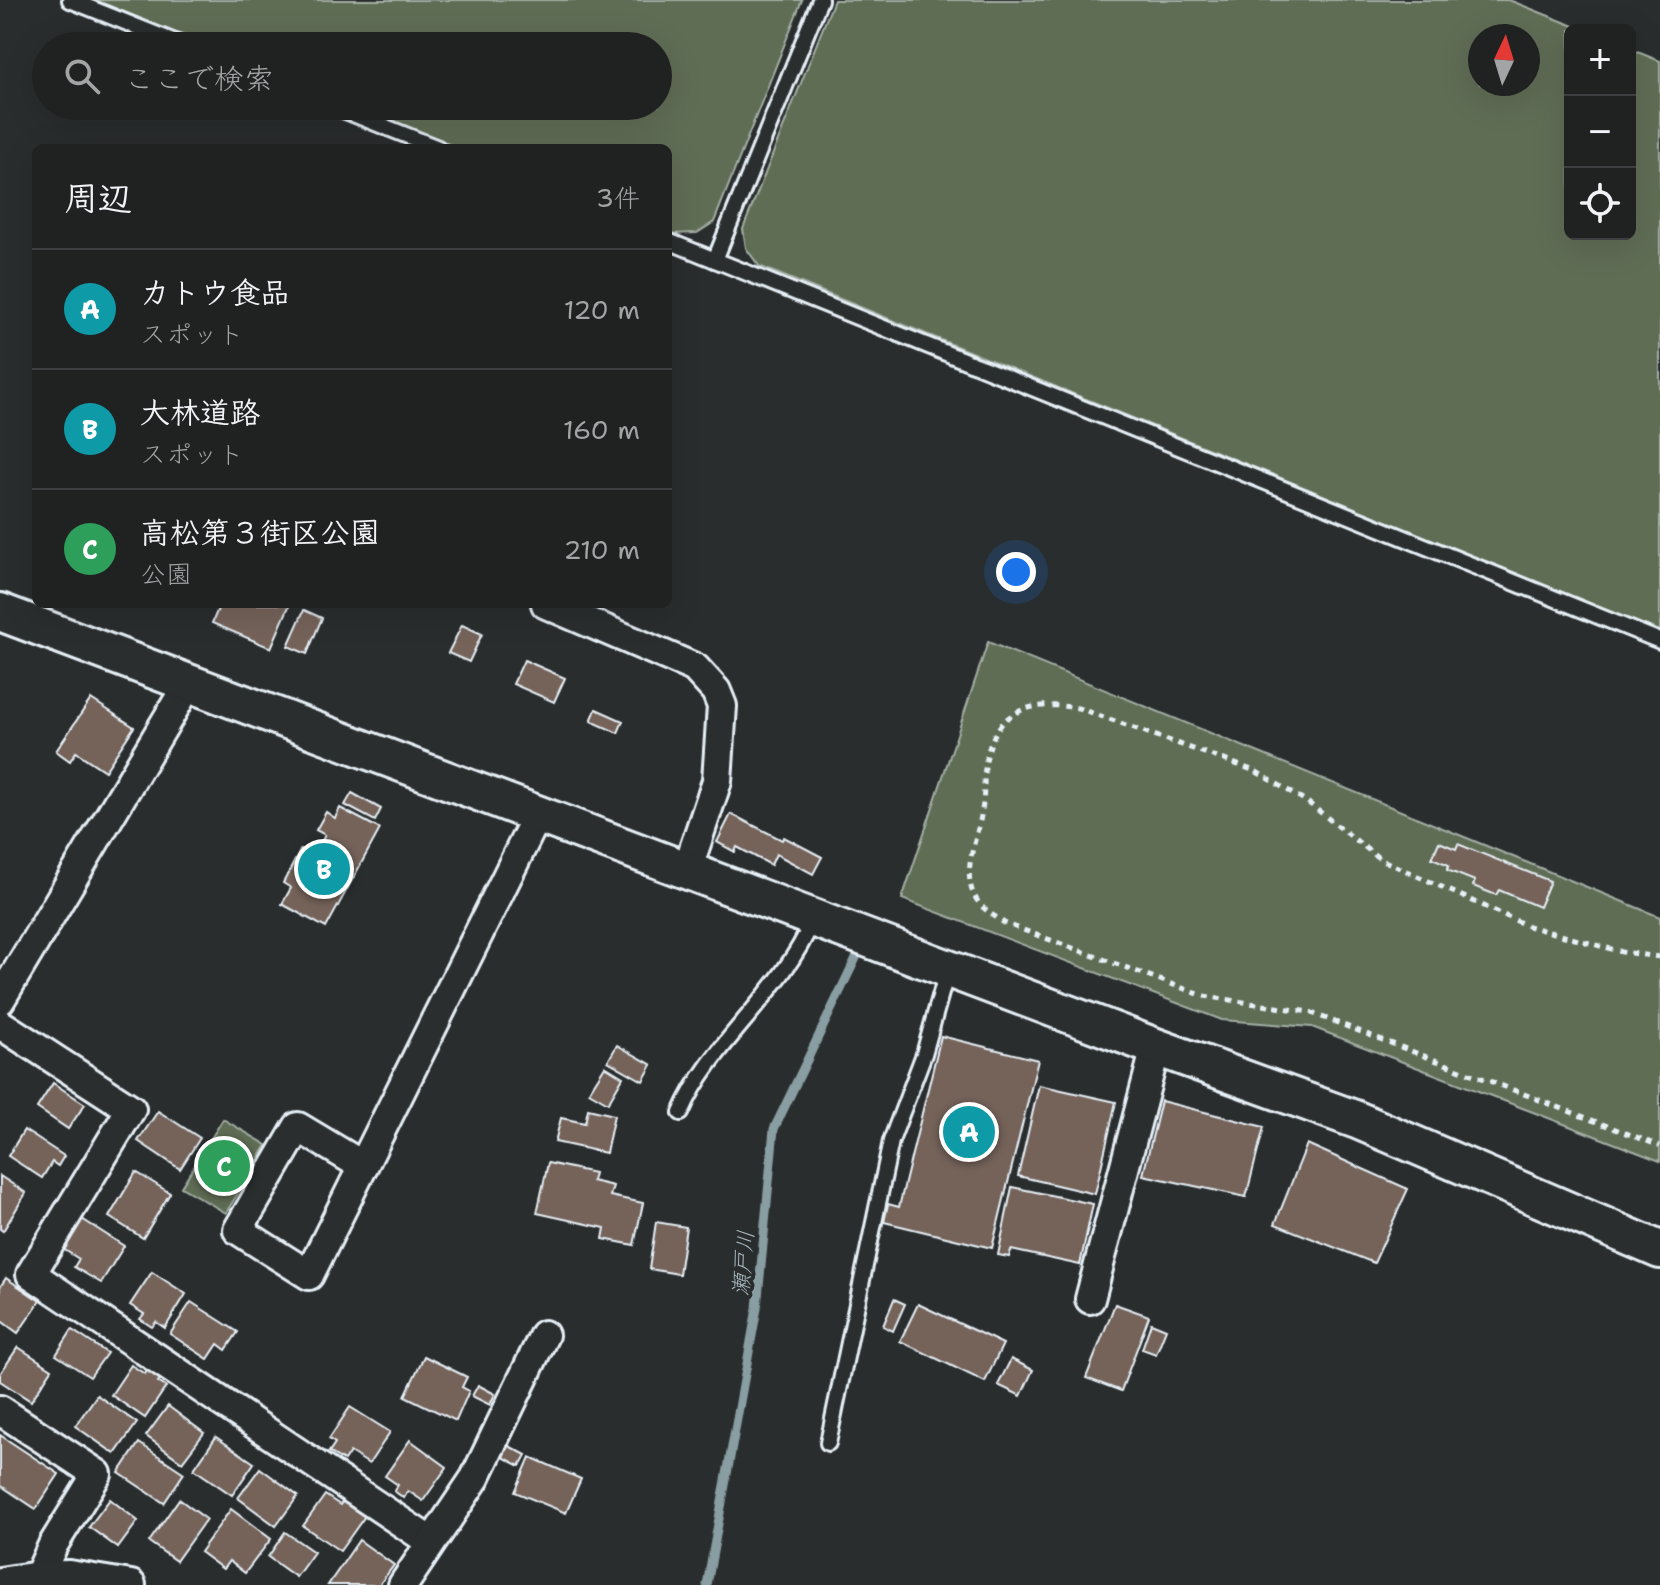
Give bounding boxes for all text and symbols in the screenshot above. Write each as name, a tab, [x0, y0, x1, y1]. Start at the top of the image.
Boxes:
north arrow	[1468, 24, 1540, 96]
map controls	[1564, 24, 1636, 240]
button: +	[1564, 24, 1636, 96]
search box	[32, 32, 672, 120]
icon: search	[60, 54, 104, 98]
text: ここで検索	[124, 58, 274, 99]
button: −	[1564, 96, 1636, 168]
button: locate	[1564, 168, 1636, 240]
text: 周辺	[64, 175, 132, 221]
text: 3件	[596, 180, 640, 215]
text: カトウ食品	[140, 272, 290, 313]
text: A	[80, 292, 100, 327]
text: 120 m	[564, 292, 640, 327]
text: スポット	[140, 316, 244, 351]
text: 大林道路	[140, 392, 260, 433]
text: B	[82, 412, 98, 447]
text: 160 m	[563, 412, 640, 447]
text: スポット	[140, 436, 244, 471]
text: 高松第３街区公園	[140, 512, 380, 553]
text: C	[82, 532, 98, 567]
text: 210 m	[563, 532, 640, 567]
your location	[996, 552, 1036, 592]
text: 公園	[140, 556, 192, 591]
pin: B	[298, 839, 350, 899]
pin: A	[943, 1102, 995, 1162]
pin: C	[198, 1136, 250, 1196]
water label: 瀬戸川	[726, 1229, 760, 1297]

